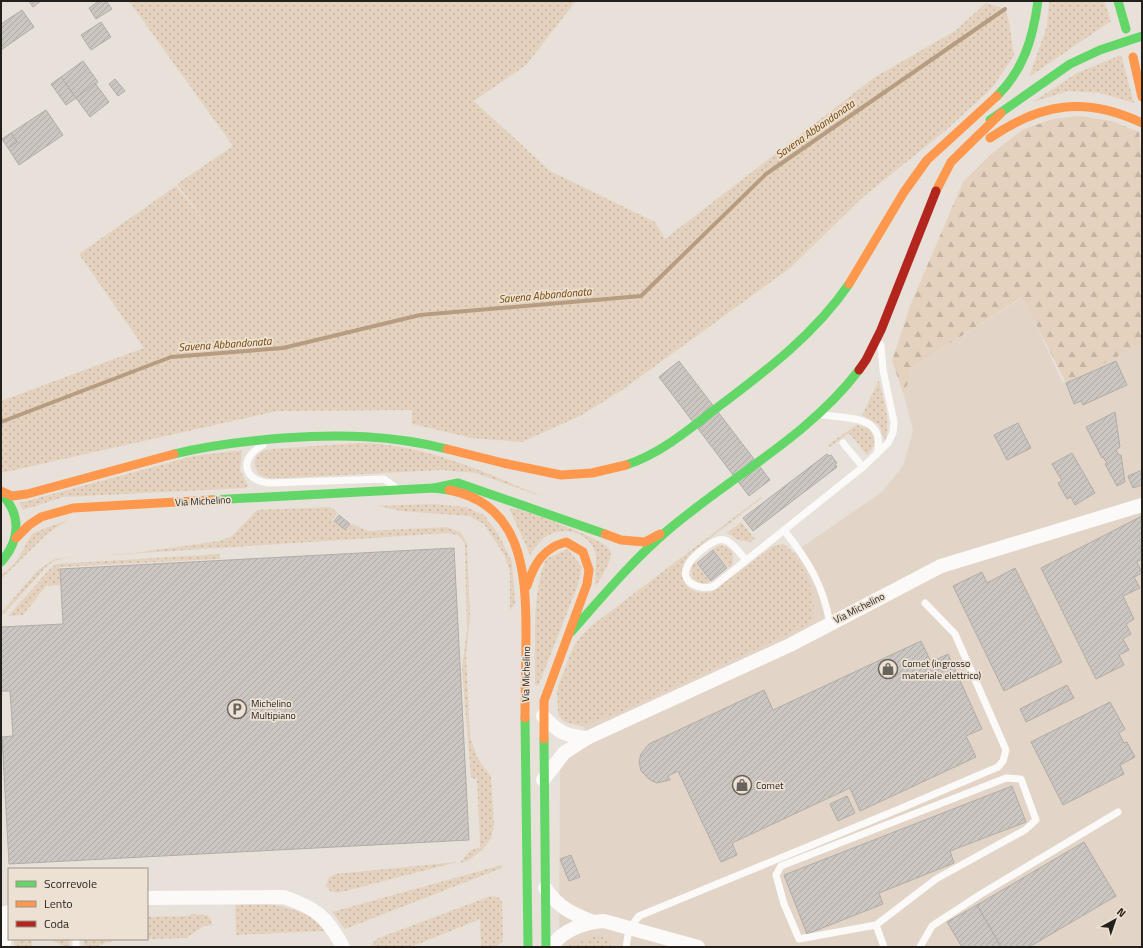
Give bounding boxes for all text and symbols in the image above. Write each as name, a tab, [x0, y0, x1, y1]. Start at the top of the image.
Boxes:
water label: Savena Abbandonata	[772, 95, 858, 162]
water label: Savena Abbandonata	[498, 283, 593, 307]
water label: Savena Abbandonata	[178, 333, 273, 355]
street label: Via Michelino	[175, 492, 231, 510]
street label: Via Michelino	[831, 589, 887, 627]
street label: Via Michelino	[518, 646, 534, 702]
place label: Comet (ingrosso materiale elettrico)	[902, 656, 982, 683]
shop icon: Comet (ingrosso materiale elettrico)	[877, 658, 899, 680]
place label: Michelino Multipiano	[251, 696, 296, 723]
parking icon: Michelino Multipiano	[226, 698, 248, 720]
shop icon: Comet	[731, 774, 753, 796]
place label: Comet	[756, 778, 784, 793]
legend	[8, 868, 148, 940]
text: Scorrevole	[44, 874, 97, 893]
text: Lento	[44, 894, 73, 913]
north arrow	[1095, 900, 1135, 940]
text: N	[1113, 904, 1129, 921]
text: Coda	[44, 914, 69, 933]

